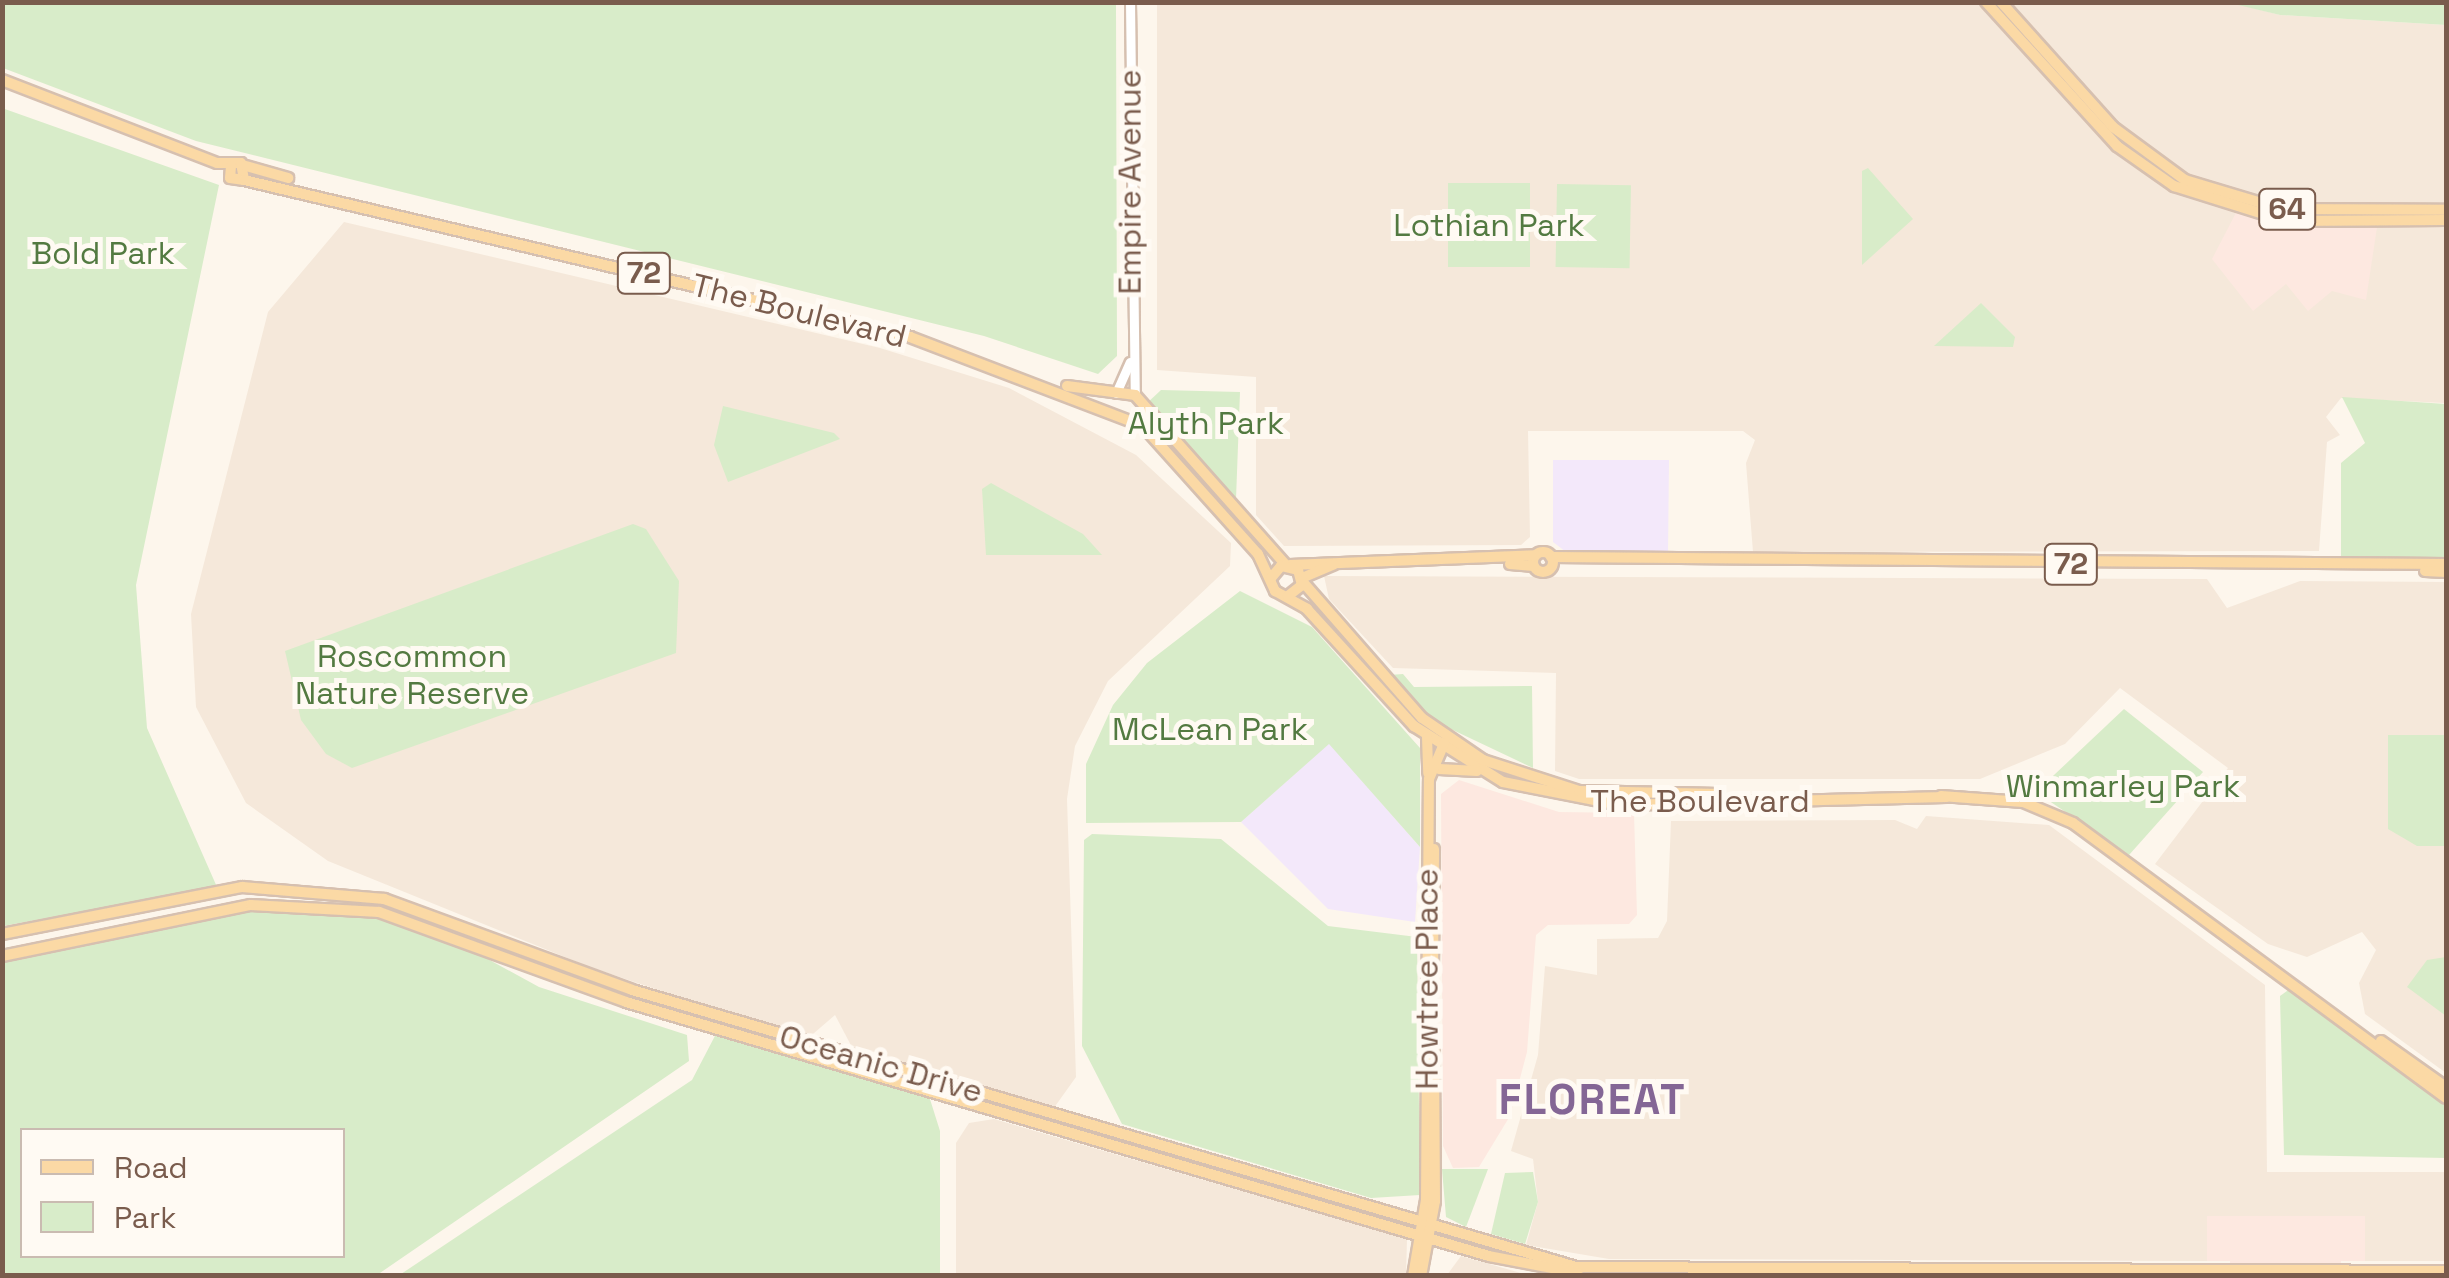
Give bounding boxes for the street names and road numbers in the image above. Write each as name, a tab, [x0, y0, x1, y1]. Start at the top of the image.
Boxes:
street label: Empire Avenue	[1111, 69, 1149, 295]
road number: 64	[2257, 184, 2317, 234]
road number: 72	[616, 248, 672, 298]
street label: The Boulevard	[688, 266, 910, 356]
road number: 72	[2044, 539, 2098, 589]
street label: The Boulevard	[1590, 782, 1810, 820]
street label: Howtree Place	[1408, 868, 1446, 1090]
street label: Oceanic Drive	[775, 1017, 987, 1111]

